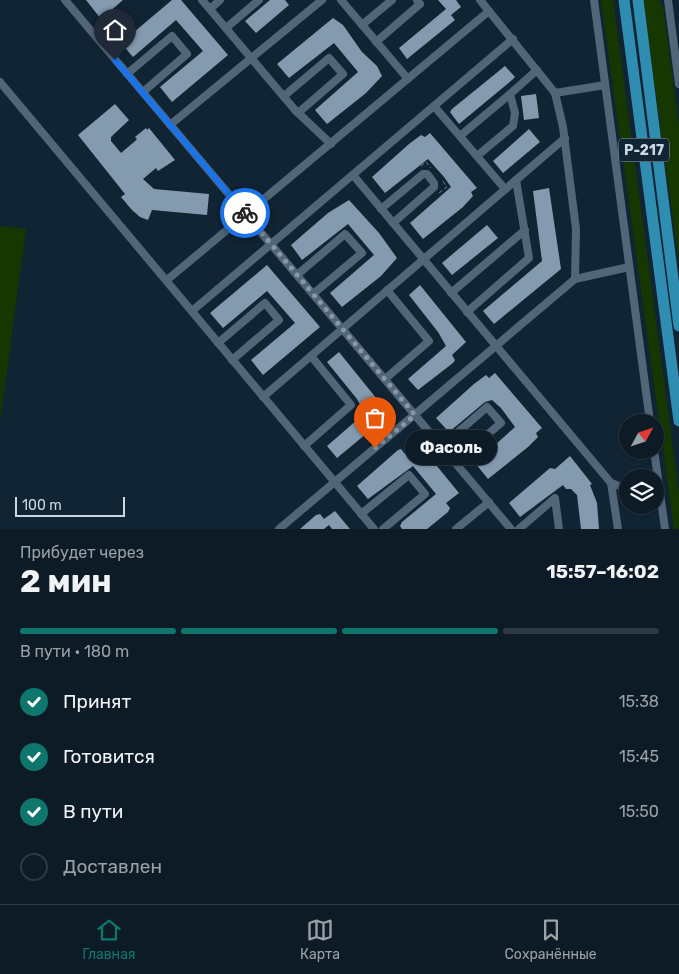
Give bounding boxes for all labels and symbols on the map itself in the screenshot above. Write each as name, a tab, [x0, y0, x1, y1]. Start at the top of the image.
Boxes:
pin	[94, 9, 136, 60]
road number: Р-217	[619, 138, 669, 162]
courier	[220, 188, 270, 238]
pin	[354, 397, 396, 448]
north arrow	[619, 414, 664, 459]
callout: Фасоль	[405, 430, 498, 466]
scale bar	[15, 494, 125, 517]

